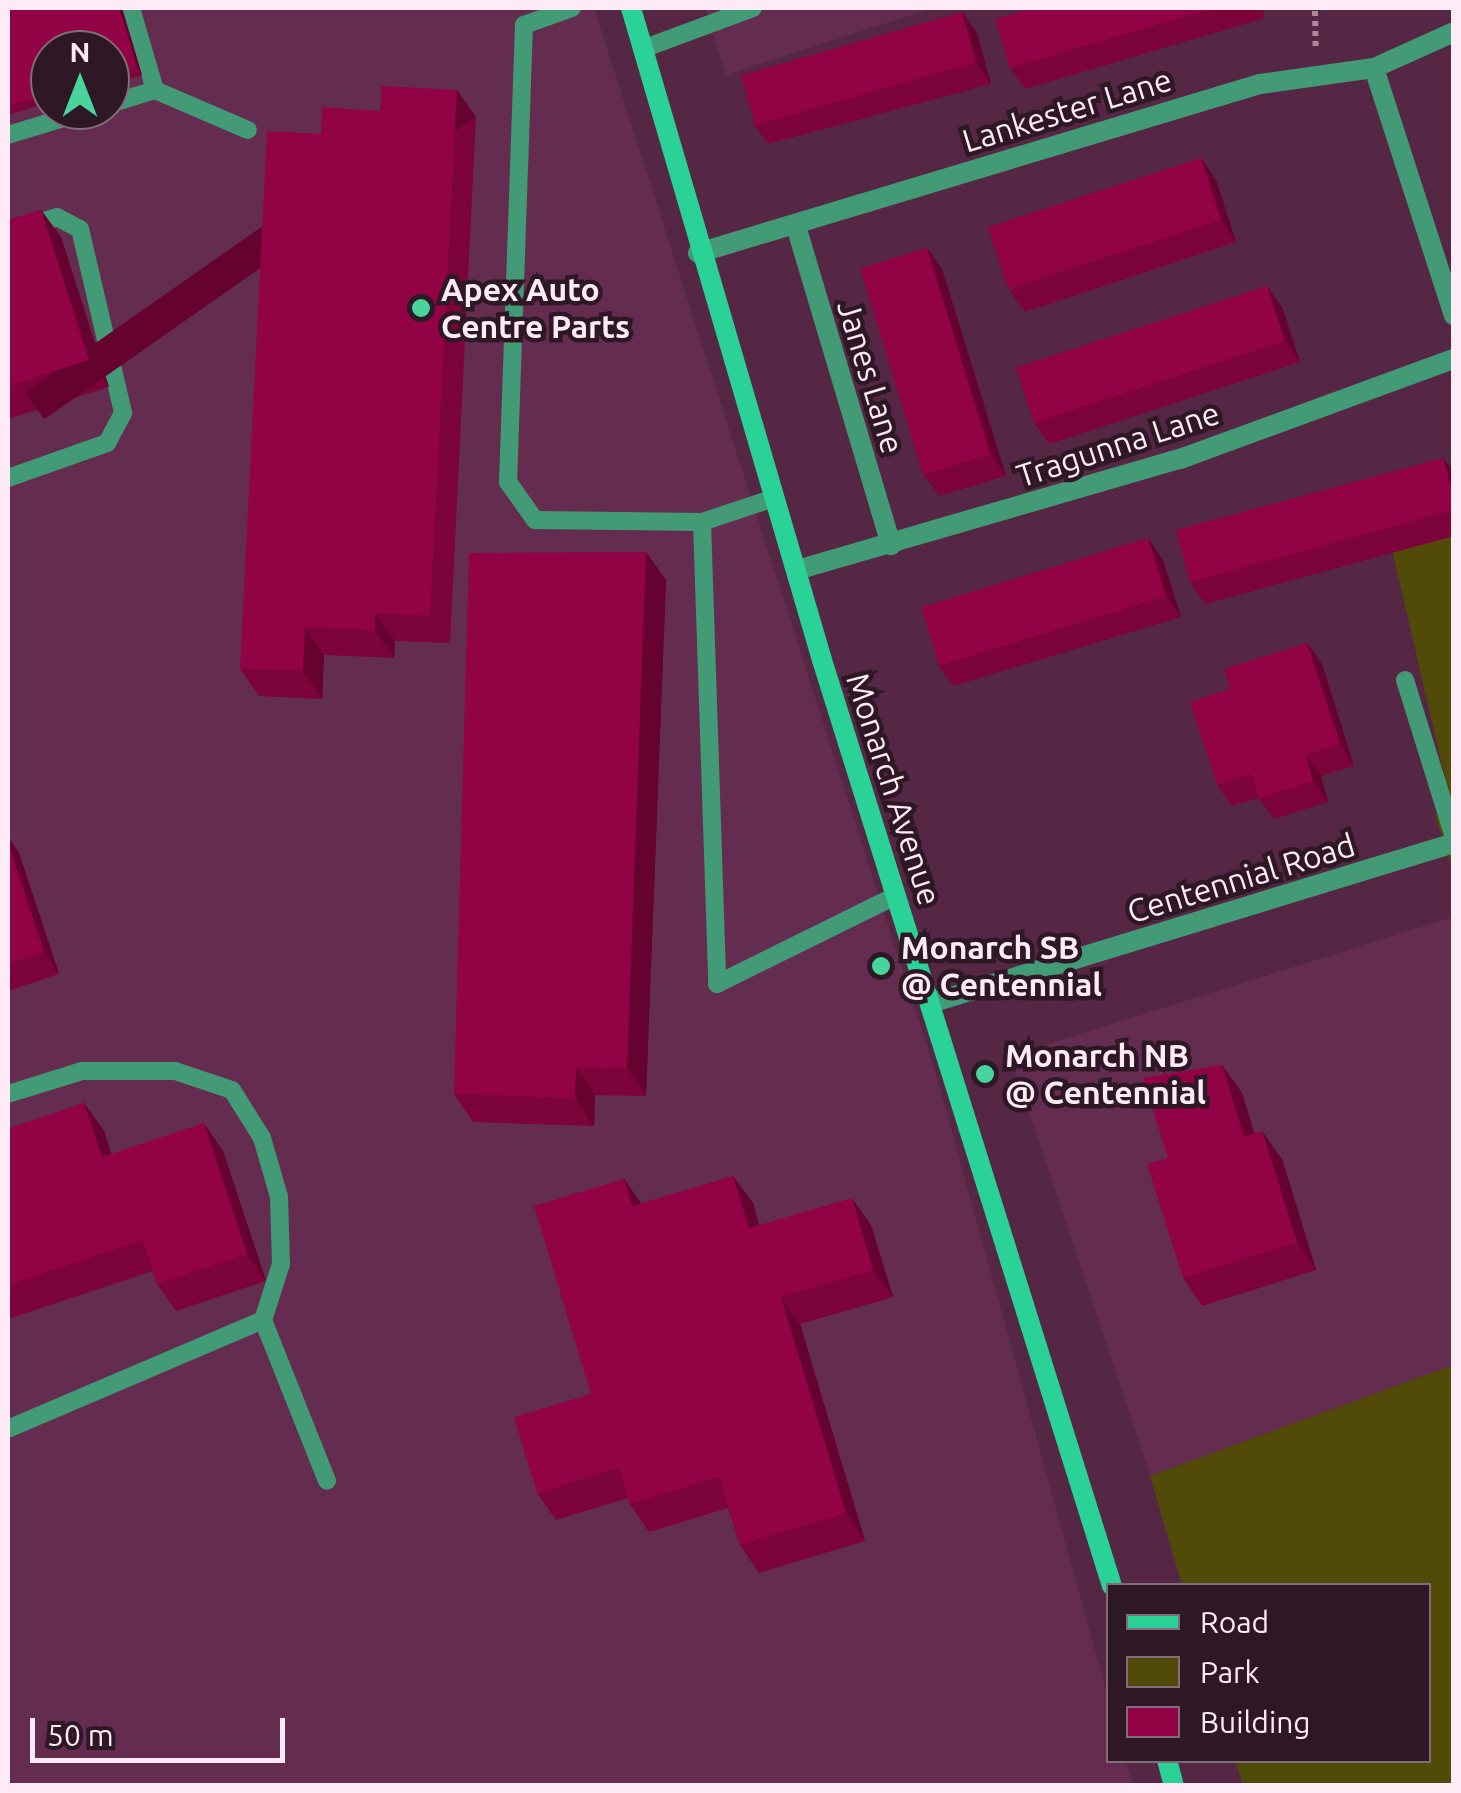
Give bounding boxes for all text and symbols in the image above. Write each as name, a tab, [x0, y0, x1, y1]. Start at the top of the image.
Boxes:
north arrow	[30, 30, 130, 130]
text: N	[70, 36, 90, 67]
street label: Lankester Lane	[958, 60, 1176, 160]
place label: Apex Auto Centre Parts	[441, 271, 630, 346]
street label: Janes Lane	[830, 296, 912, 458]
marker: Apex Auto Centre Parts	[410, 297, 432, 319]
street label: Tragunna Lane	[1012, 393, 1224, 495]
street label: Monarch Avenue	[838, 668, 950, 910]
street label: Centennial Road	[1123, 825, 1359, 931]
place label: Monarch SB @ Centennial	[901, 929, 1102, 1004]
marker: Monarch SB @ Centennial	[870, 955, 892, 977]
place label: Monarch NB @ Centennial	[1005, 1037, 1206, 1112]
marker: Monarch NB @ Centennial	[974, 1063, 996, 1085]
legend	[1106, 1583, 1431, 1763]
text: Road	[1200, 1605, 1269, 1639]
text: Park	[1200, 1655, 1260, 1689]
scale bar	[35, 1698, 290, 1760]
text: Building	[1200, 1705, 1311, 1739]
text: 50 m	[47, 1718, 114, 1752]

